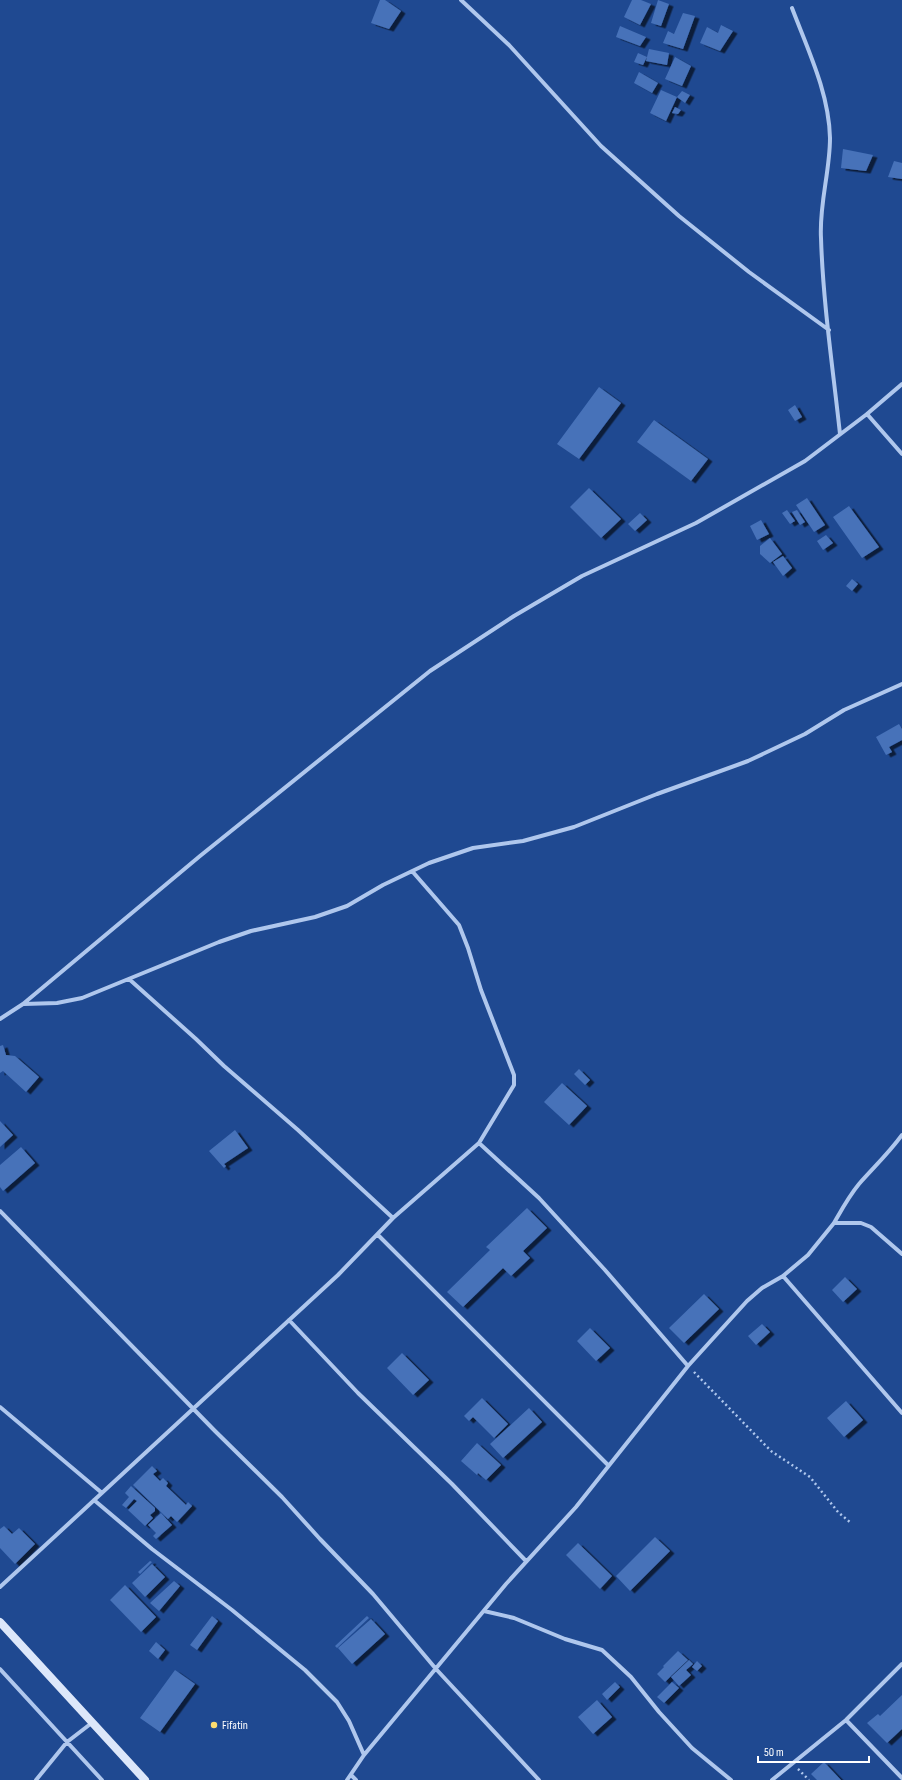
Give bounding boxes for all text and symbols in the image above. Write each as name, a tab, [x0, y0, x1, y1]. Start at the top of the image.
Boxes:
place label: Fifatin	[222, 1718, 248, 1733]
marker: Fifatin	[209, 1720, 219, 1730]
scale bar	[758, 1738, 869, 1764]
text: 50 m	[764, 1745, 784, 1760]

